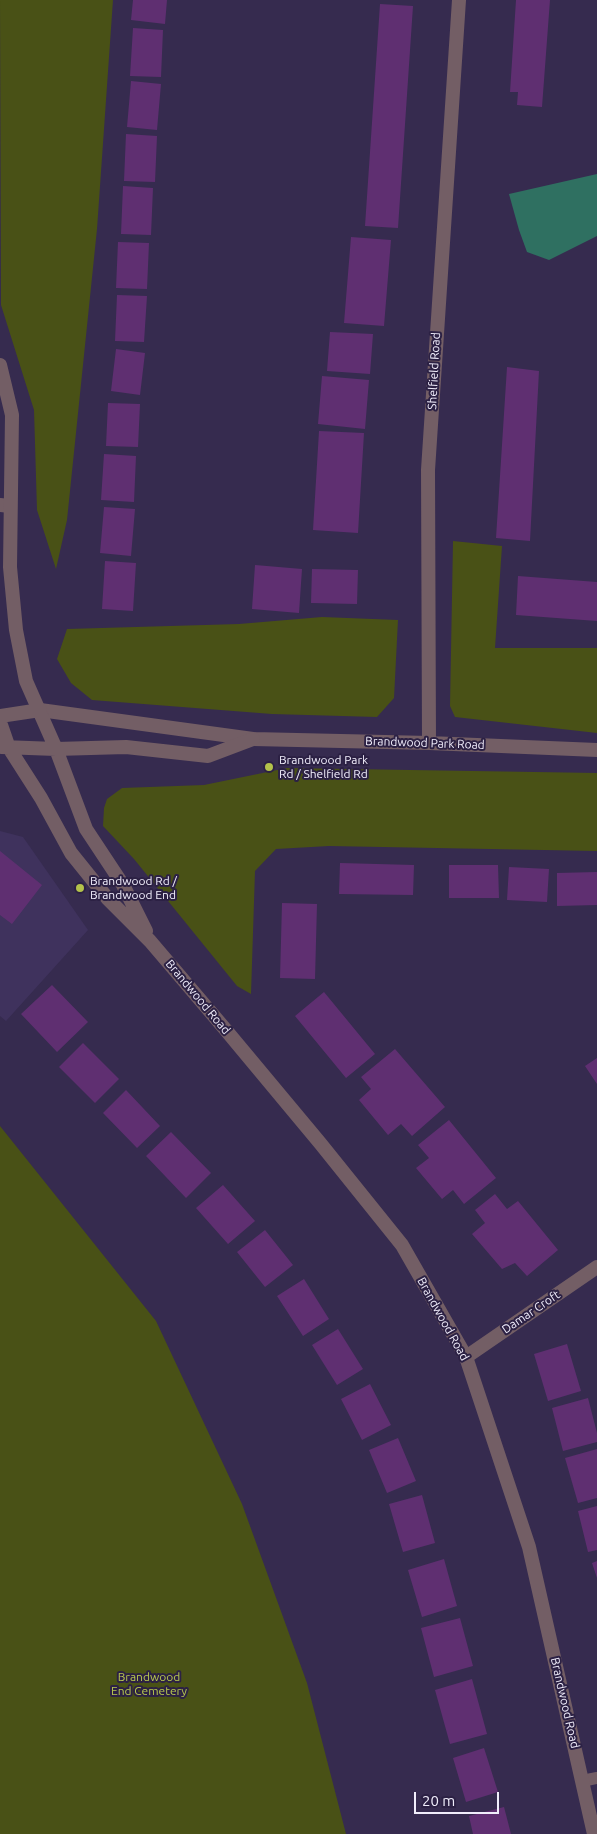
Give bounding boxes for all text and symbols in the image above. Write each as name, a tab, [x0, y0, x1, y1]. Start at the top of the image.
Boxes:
street label: Shelfield Road	[425, 332, 443, 410]
street label: Brandwood Park Road	[365, 734, 485, 752]
place label: Brandwood Park Rd / Shelfield Rd	[279, 753, 368, 781]
marker: Brandwood Park Rd / Shelfield Rd	[263, 761, 275, 773]
place label: Brandwood Rd / Brandwood End	[90, 874, 177, 902]
marker: Brandwood Rd / Brandwood End	[74, 882, 86, 894]
street label: Brandwood Road	[163, 957, 233, 1037]
street label: Brandwood Road	[414, 1275, 472, 1363]
street label: Damar Croft	[499, 1287, 563, 1337]
street label: Brandwood Road	[548, 1656, 582, 1750]
park label: Brandwood End Cemetery	[111, 1670, 187, 1698]
scale bar	[417, 1782, 502, 1814]
text: 20 m	[422, 1792, 455, 1809]

